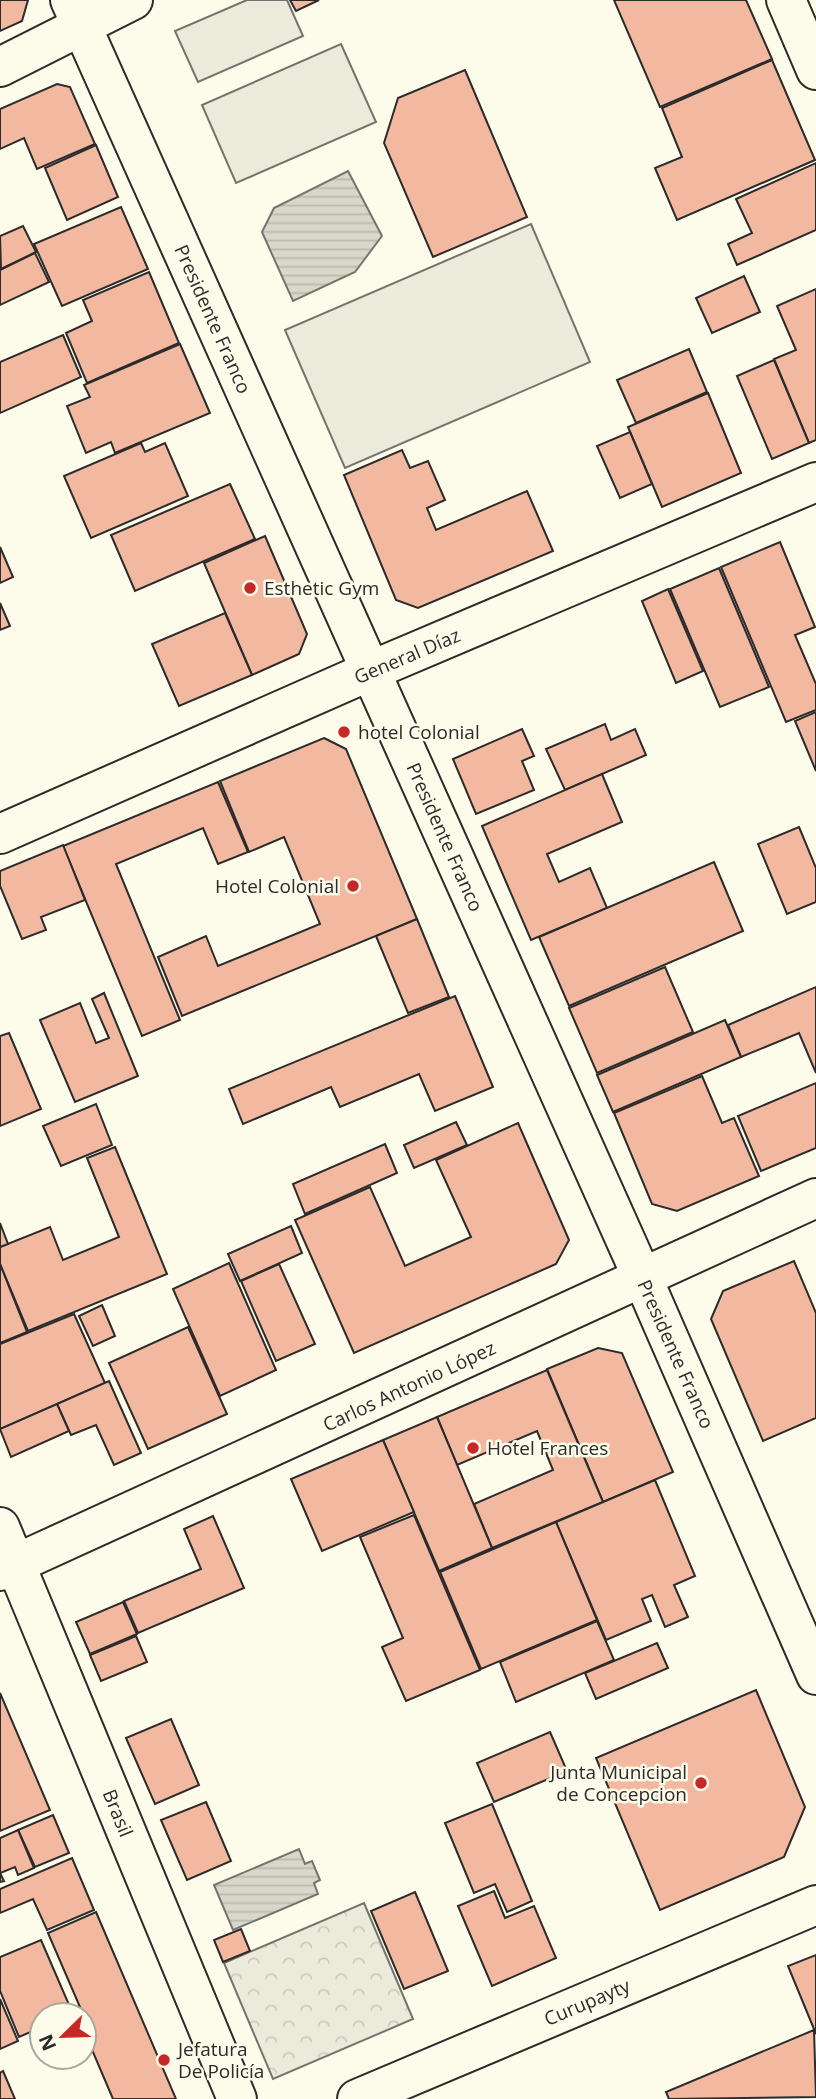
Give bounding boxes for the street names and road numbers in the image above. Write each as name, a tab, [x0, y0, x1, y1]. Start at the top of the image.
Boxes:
street label: Presidente Franco	[169, 240, 257, 398]
street label: General Díaz	[350, 622, 464, 690]
street label: Presidente Franco	[401, 758, 489, 916]
street label: Presidente Franco	[632, 1275, 720, 1433]
street label: Carlos Antonio López	[318, 1335, 500, 1437]
street label: Brasil	[97, 1785, 139, 1841]
street label: Curupayty	[540, 1972, 634, 2032]

